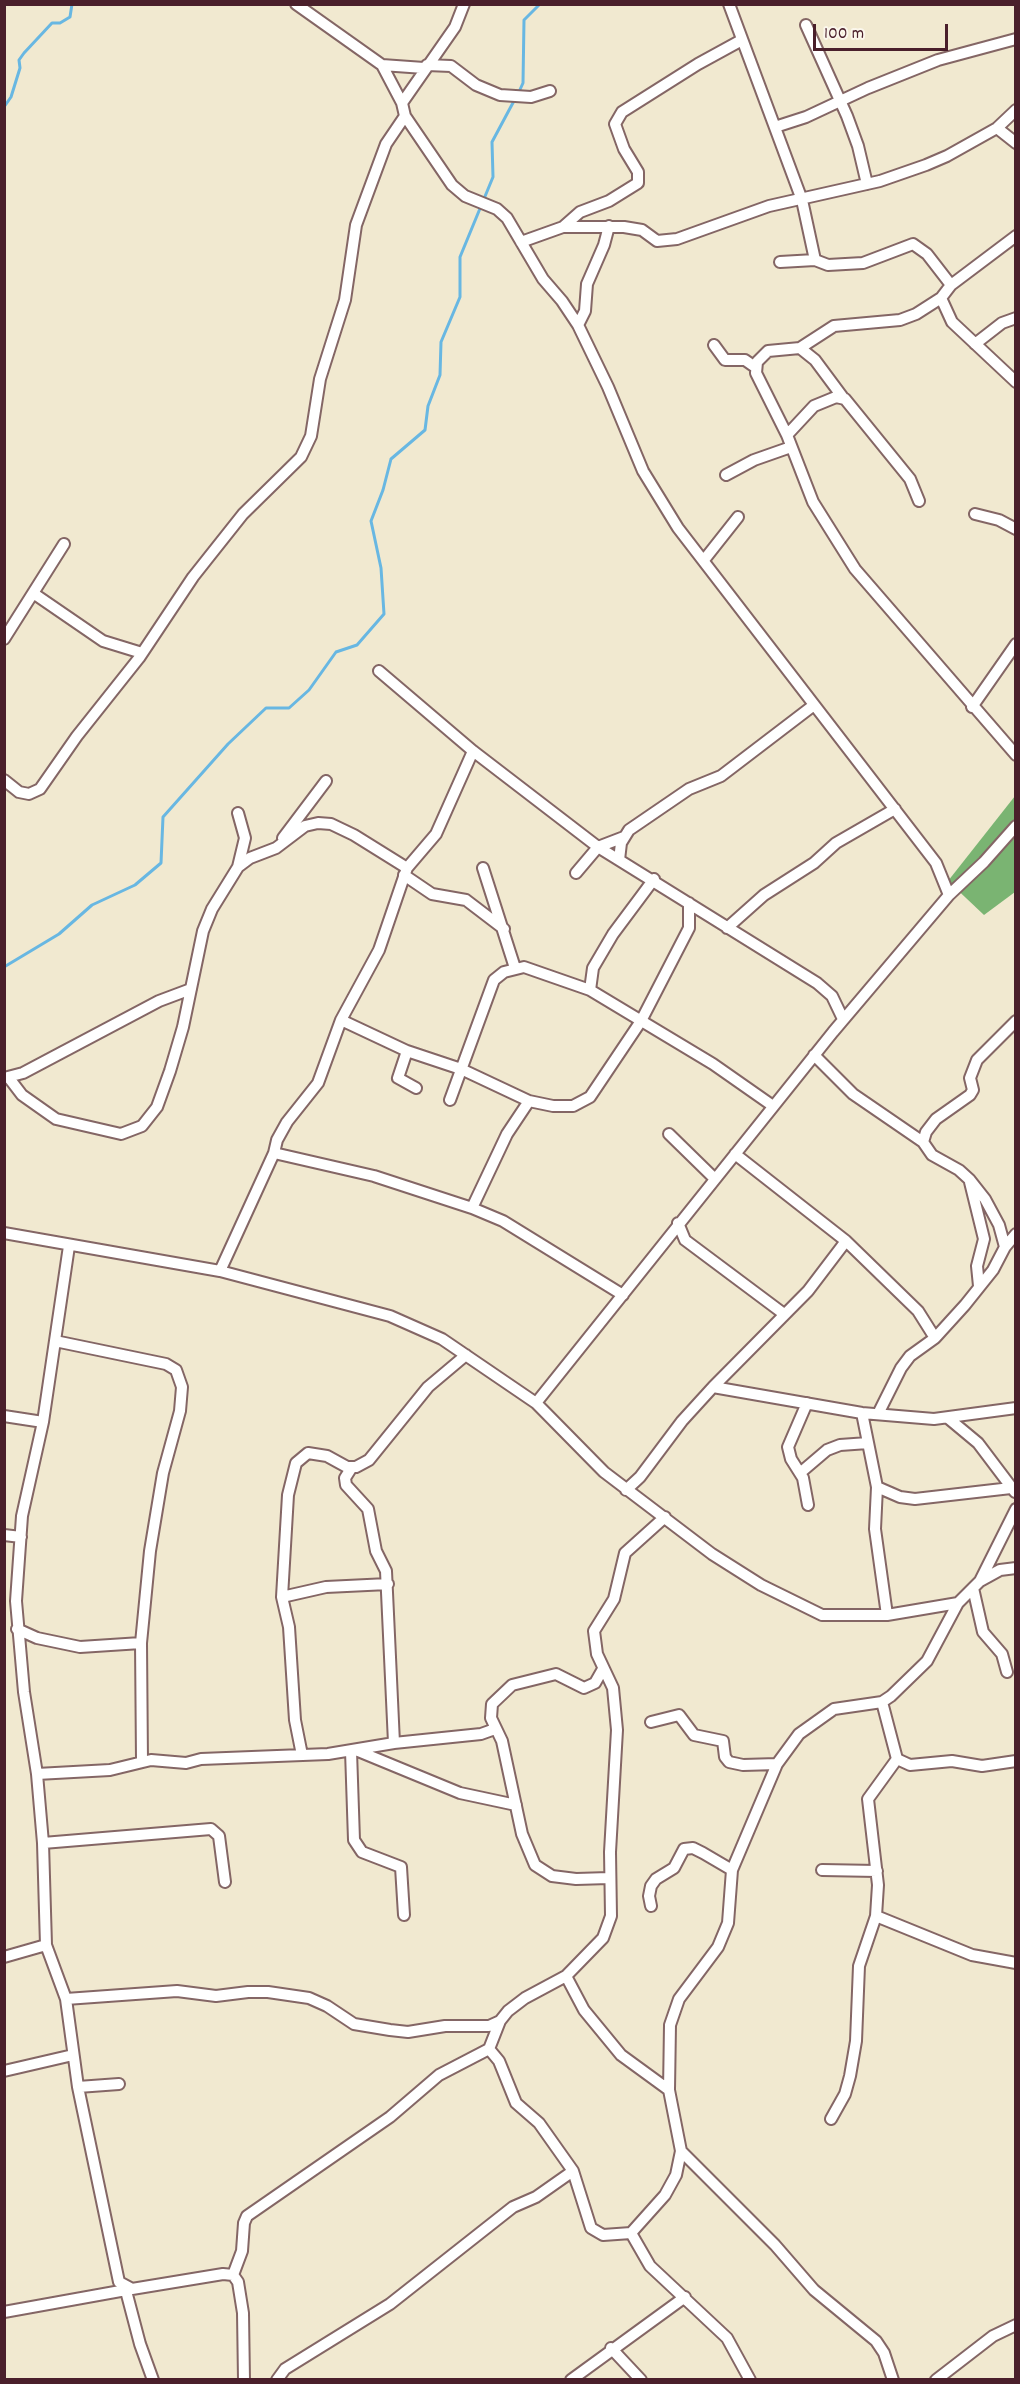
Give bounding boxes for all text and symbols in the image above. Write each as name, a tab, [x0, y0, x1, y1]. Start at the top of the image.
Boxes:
scale bar	[816, 12, 951, 50]
text: 100 m	[824, 22, 864, 47]

